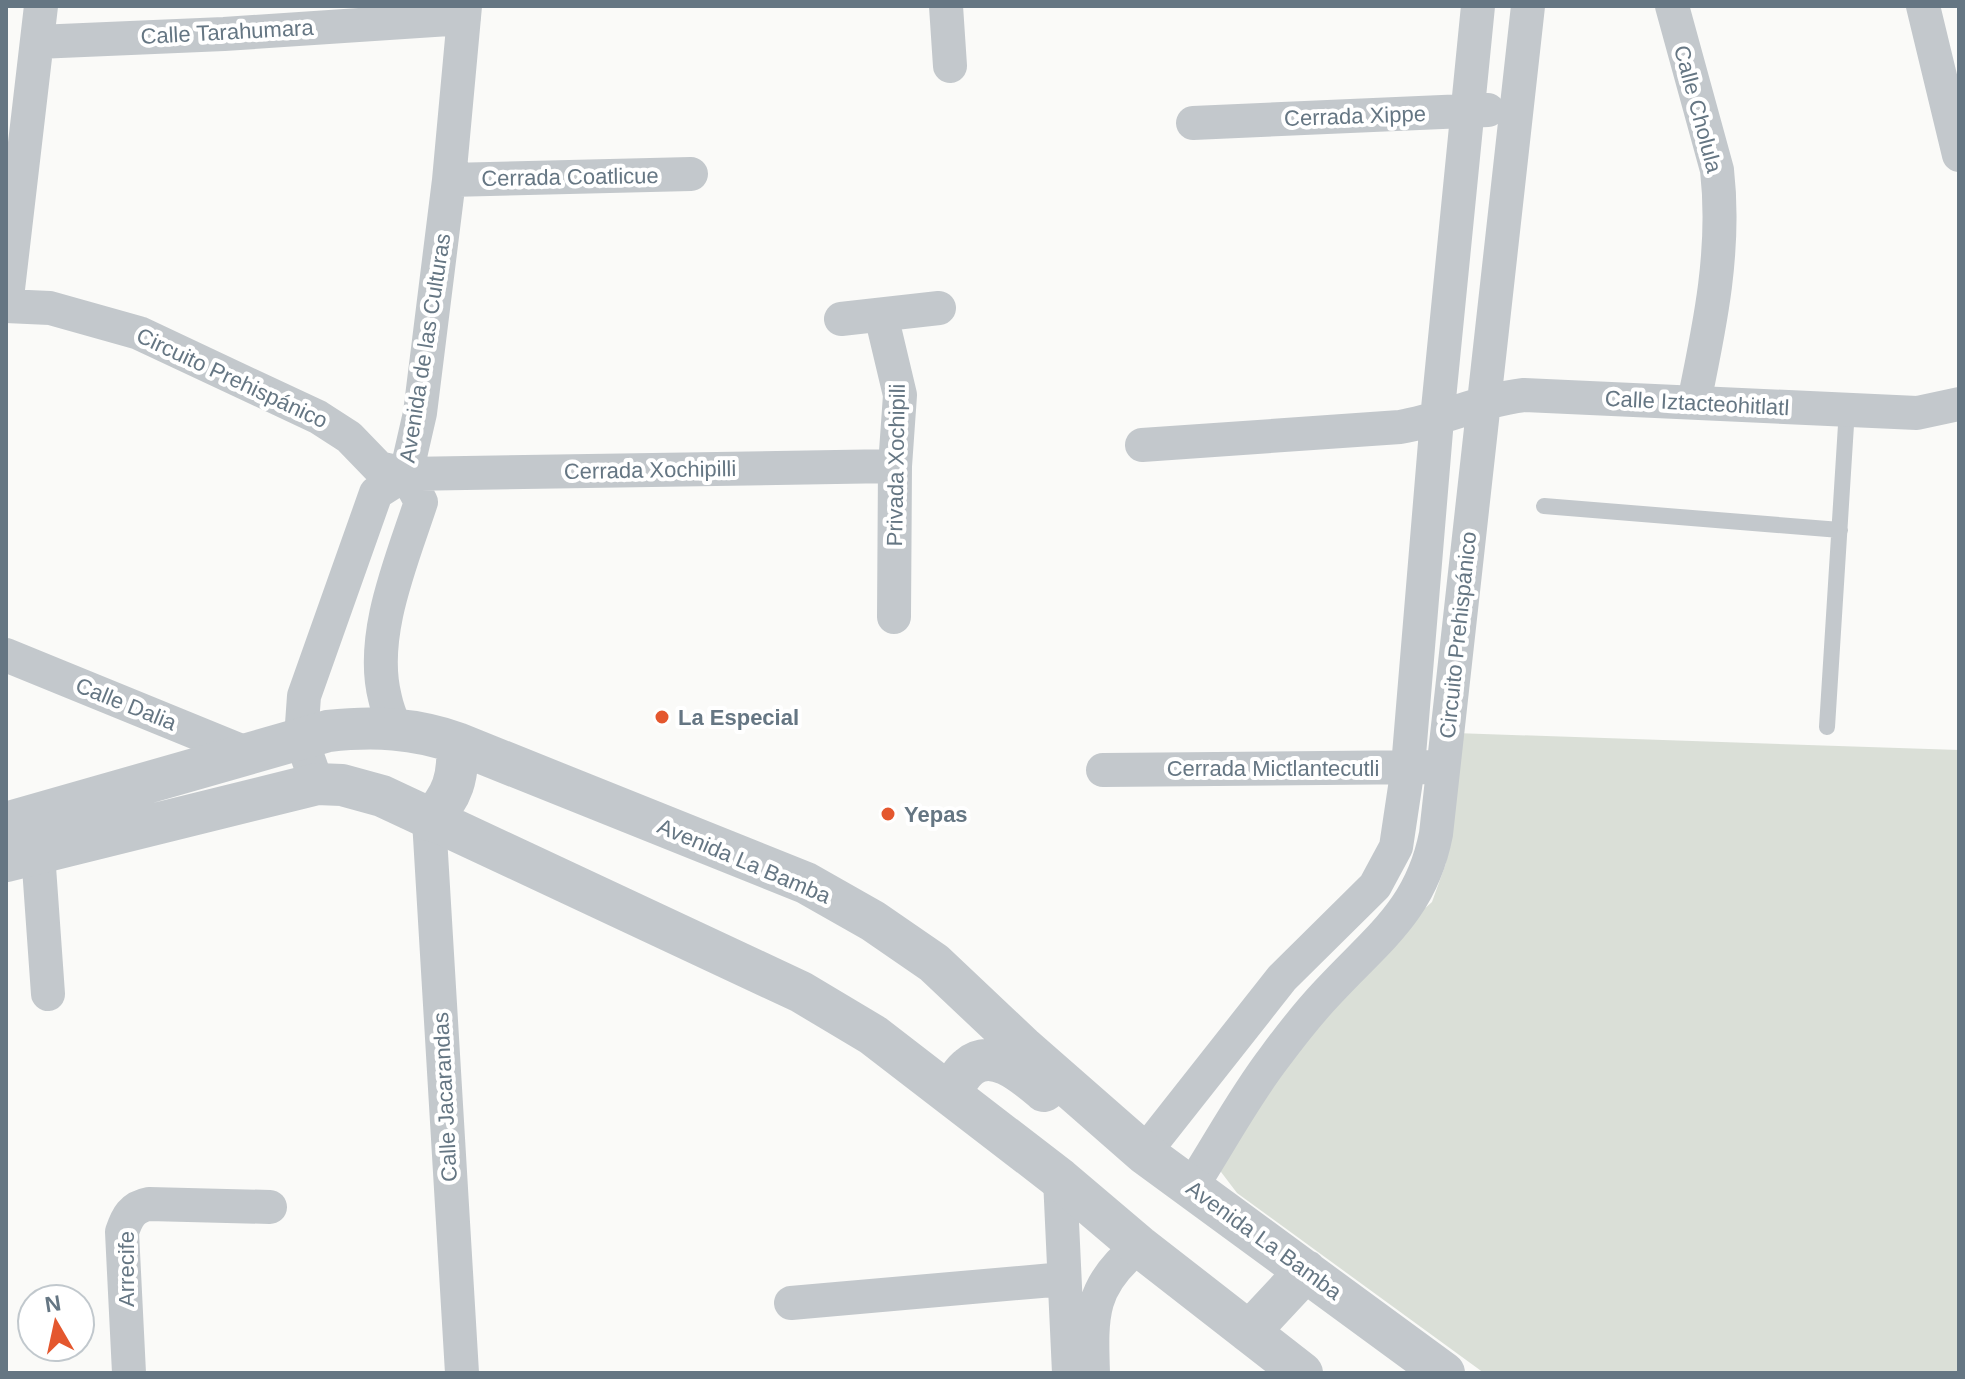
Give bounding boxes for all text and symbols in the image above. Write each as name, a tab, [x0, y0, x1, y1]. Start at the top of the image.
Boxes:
street label: Calle Tarahumara	[140, 15, 315, 49]
street label: Calle Cholula	[1669, 43, 1727, 176]
street label: Cerrada Xippe	[1284, 101, 1426, 131]
street label: Cerrada Coatlicue	[481, 163, 659, 191]
street label: Avenida de las Culturas	[395, 231, 455, 465]
street label: Circuito Prehispánico	[133, 323, 331, 433]
street label: Privada Xochipili	[882, 383, 910, 547]
street label: Calle Iztacteohitlatl	[1604, 386, 1790, 420]
street label: Cerrada Xochipilli	[564, 456, 736, 484]
street label: Circuito Prehispánico	[1435, 530, 1481, 740]
street label: Calle Dalia	[72, 672, 181, 736]
place label: La Especial	[678, 705, 799, 730]
marker: La Especial	[653, 708, 671, 726]
street label: Cerrada Mictlantecutli	[1167, 756, 1379, 781]
place label: Yepas	[904, 802, 968, 827]
marker: Yepas	[879, 805, 897, 823]
street label: Avenida La Bamba	[654, 813, 835, 909]
street label: Calle Jacarandas	[428, 1011, 462, 1183]
street label: Avenida La Bamba	[1182, 1175, 1347, 1305]
street label: Arrecife	[114, 1231, 139, 1307]
north arrow	[16, 1283, 96, 1363]
text: N	[43, 1290, 63, 1317]

